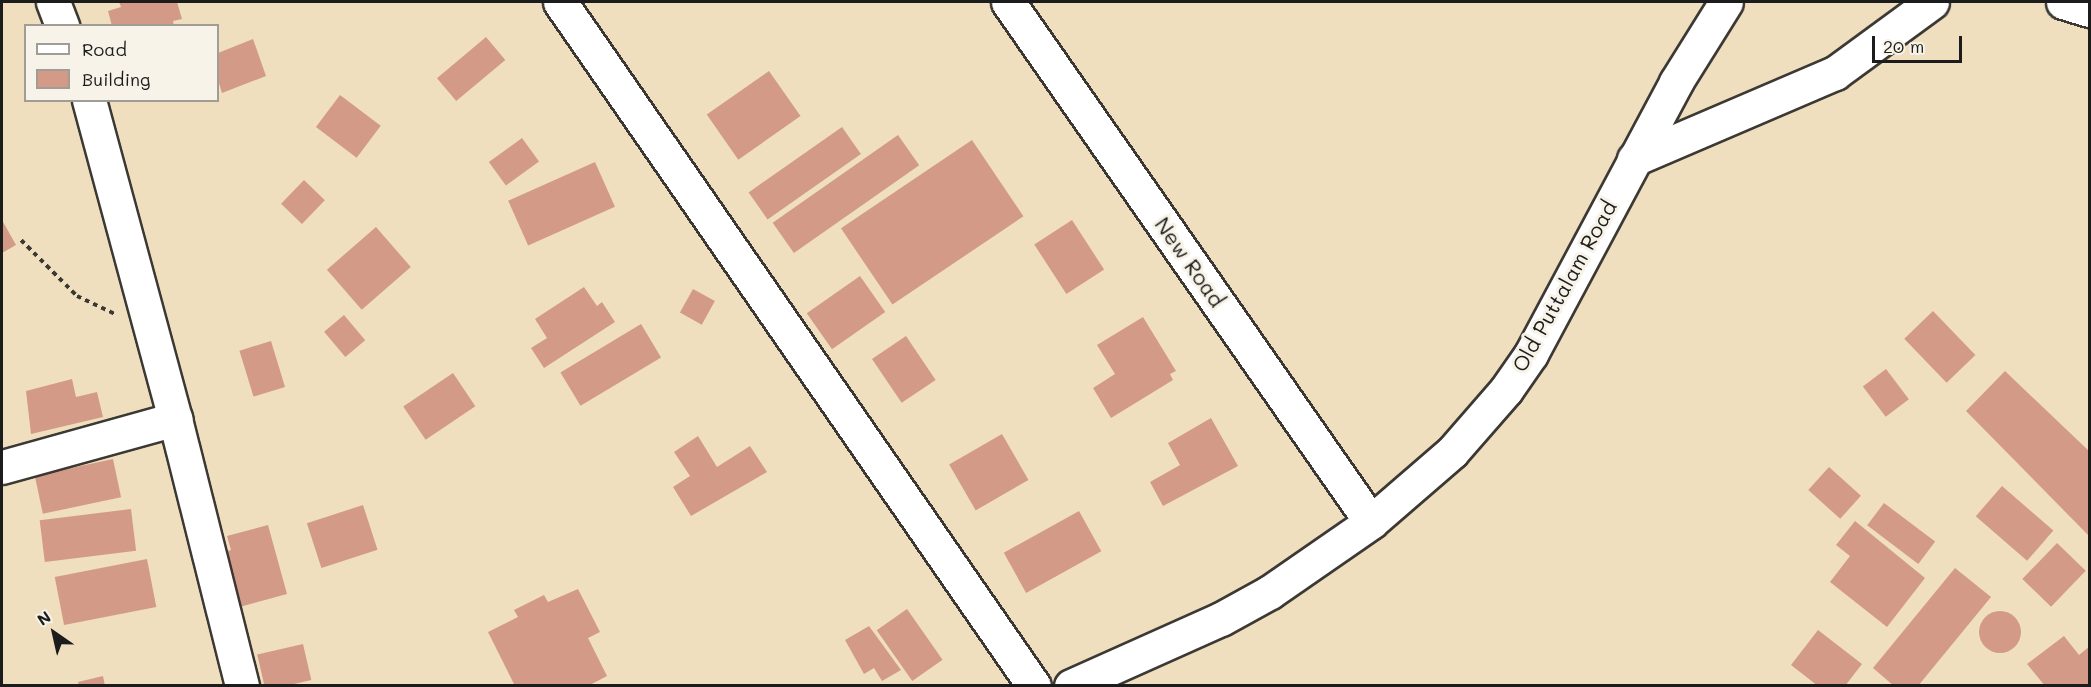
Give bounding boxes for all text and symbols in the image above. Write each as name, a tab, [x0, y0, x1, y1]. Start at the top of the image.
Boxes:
legend	[24, 24, 219, 102]
scale bar	[1875, 24, 1965, 62]
text: 20 m	[1883, 34, 1924, 58]
text: Road	[82, 37, 127, 61]
text: Building	[82, 67, 150, 91]
street label: Old Puttalam Road	[1506, 196, 1622, 376]
street label: New Road	[1150, 212, 1230, 312]
north arrow	[24, 603, 84, 663]
text: N	[33, 606, 55, 630]

